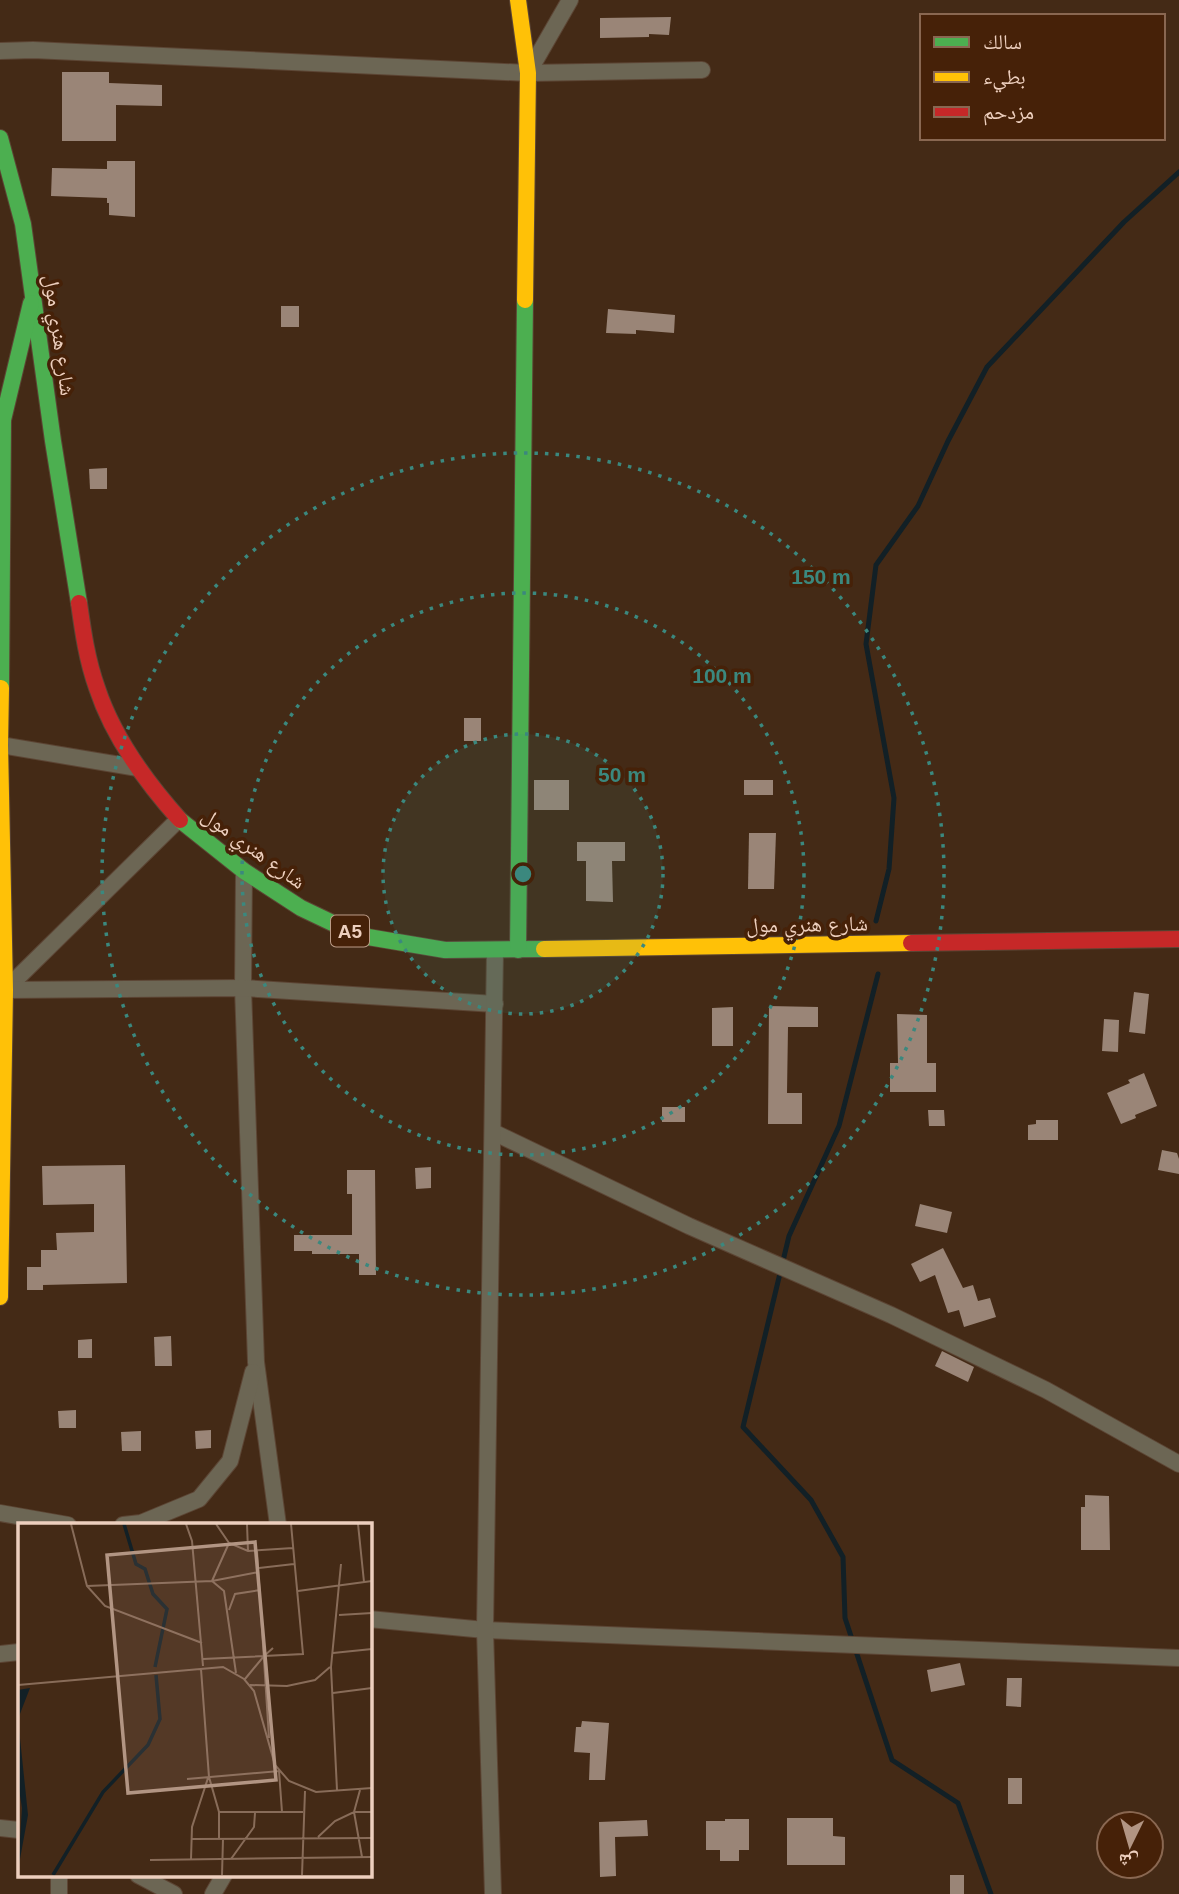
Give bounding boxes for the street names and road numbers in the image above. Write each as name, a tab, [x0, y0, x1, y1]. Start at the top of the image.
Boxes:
street label: شارع هنري مول	[35, 273, 80, 398]
street label: شارع هنري مول	[195, 803, 310, 897]
street label: شارع هنري مول	[746, 911, 868, 942]
road number: A5	[331, 916, 369, 946]

